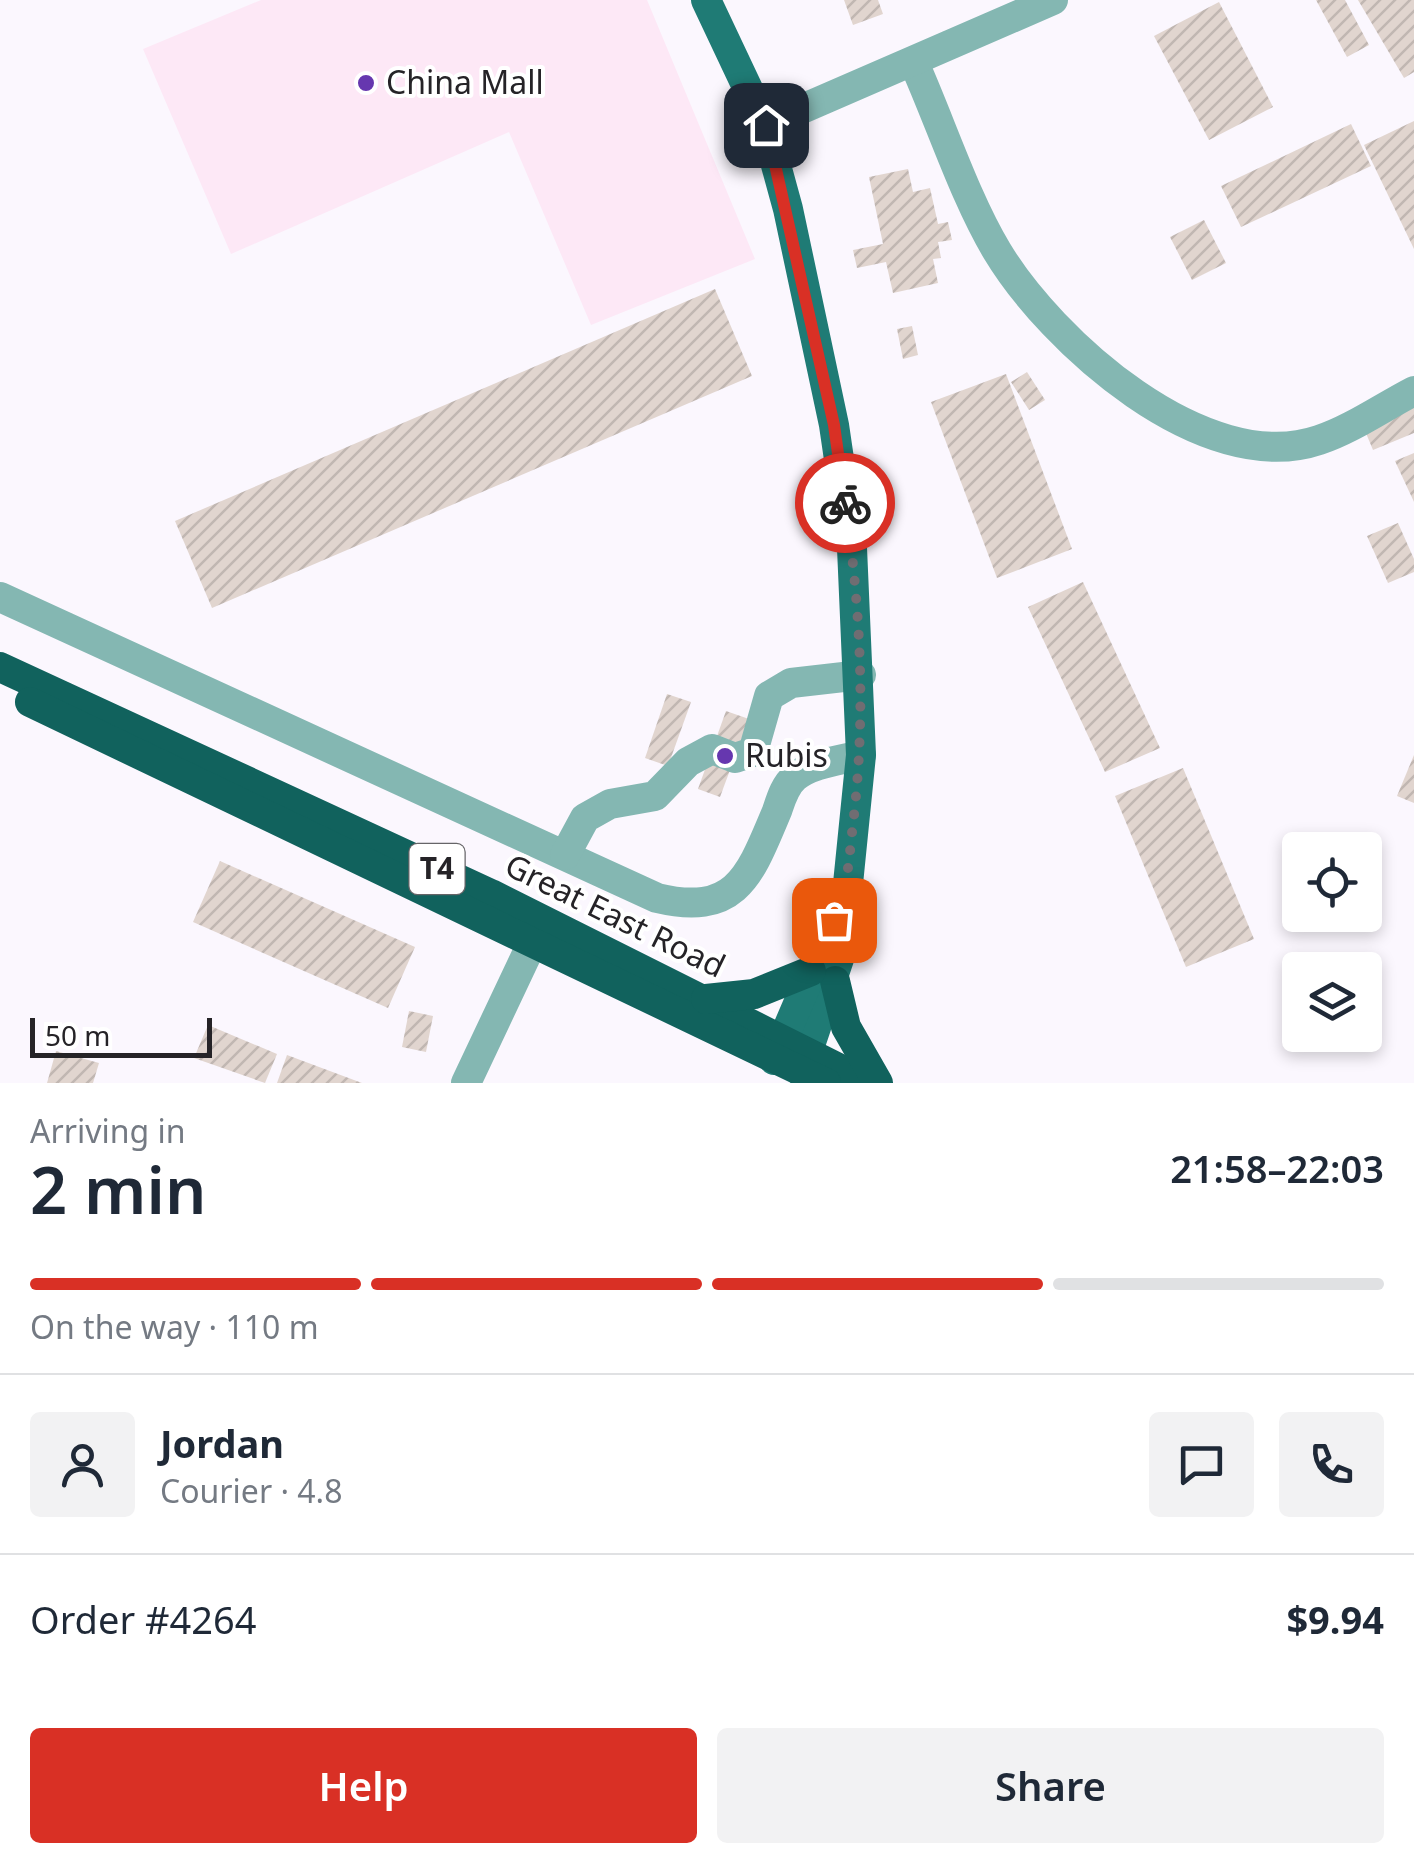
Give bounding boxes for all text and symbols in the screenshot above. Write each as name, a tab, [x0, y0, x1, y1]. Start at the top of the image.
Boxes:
place label: China Mall	[386, 60, 544, 103]
marker: China Mall	[355, 72, 377, 94]
pin	[724, 83, 809, 168]
icon: home	[739, 98, 794, 153]
courier	[795, 453, 895, 553]
icon: bike	[818, 476, 873, 531]
place label: Rubis	[745, 733, 828, 776]
marker: Rubis	[714, 745, 736, 767]
map controls	[1282, 832, 1382, 1052]
button: locate	[1282, 832, 1382, 932]
street label: Great East Road	[499, 843, 733, 986]
road number: T4	[410, 844, 464, 894]
pin	[792, 878, 877, 963]
icon: bag	[807, 893, 862, 948]
button: layers	[1282, 952, 1382, 1052]
scale bar	[30, 1013, 212, 1058]
text: 50 m	[45, 1016, 111, 1054]
text: Arriving in	[30, 1109, 185, 1152]
text: 21:58–22:03	[1170, 1142, 1384, 1194]
text: 2 min	[30, 1145, 206, 1233]
text: On the way · 110 m	[30, 1305, 319, 1348]
button: person	[30, 1412, 135, 1517]
button: chat	[1149, 1412, 1254, 1517]
button: phone	[1279, 1412, 1384, 1517]
text: Jordan	[160, 1417, 284, 1469]
text: Courier · 4.8	[160, 1469, 343, 1512]
text: Order #4264	[30, 1593, 256, 1645]
text: $9.94	[1286, 1593, 1384, 1645]
button: Help	[30, 1728, 697, 1843]
button: Share	[717, 1728, 1384, 1843]

